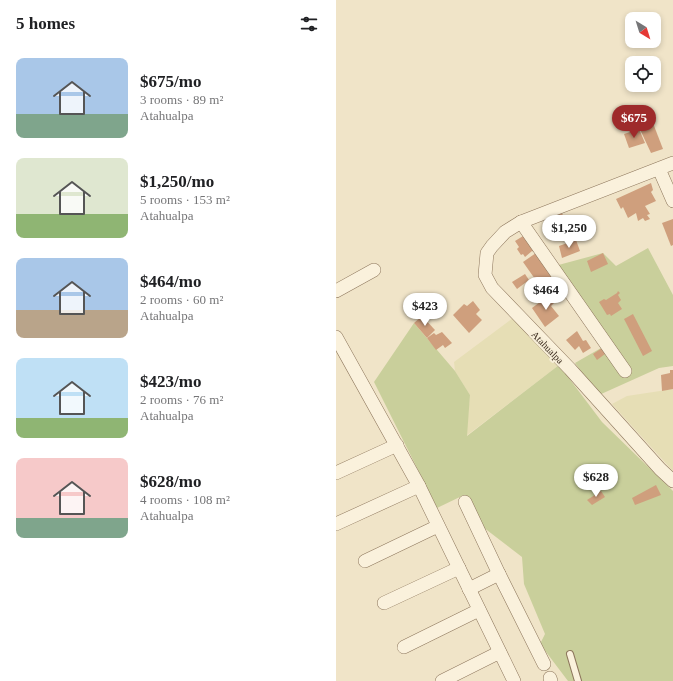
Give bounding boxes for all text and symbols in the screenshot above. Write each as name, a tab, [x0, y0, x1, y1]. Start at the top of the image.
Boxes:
north arrow	[625, 12, 661, 48]
map controls	[625, 12, 661, 92]
icon: filters	[298, 13, 320, 35]
text: 5 homes	[16, 14, 75, 33]
button: locate	[625, 56, 661, 92]
text: $675/mo	[140, 72, 201, 91]
icon: home	[48, 74, 96, 122]
text: 3 rooms · 89 m²	[140, 92, 223, 107]
pin: $675	[610, 105, 658, 139]
text: Atahualpa	[140, 108, 193, 123]
text: $675	[621, 110, 647, 125]
text: $1,250/mo	[140, 172, 214, 191]
icon: home	[48, 174, 96, 222]
text: 5 rooms · 153 m²	[140, 192, 230, 207]
text: Atahualpa	[140, 208, 193, 223]
pin: $1,250	[536, 215, 602, 249]
text: $1,250	[551, 220, 587, 235]
text: $464/mo	[140, 272, 201, 291]
icon: home	[48, 274, 96, 322]
pin: $464	[522, 277, 570, 311]
text: $464	[533, 282, 559, 297]
text: 2 rooms · 60 m²	[140, 292, 223, 307]
pin: $423	[401, 293, 449, 327]
text: $423	[412, 298, 438, 313]
text: Atahualpa	[140, 308, 193, 323]
street label: Atahualpa	[529, 329, 566, 366]
text: $423/mo	[140, 372, 201, 391]
icon: home	[48, 374, 96, 422]
text: 2 rooms · 76 m²	[140, 392, 223, 407]
text: Atahualpa	[140, 408, 193, 423]
pin: $628	[572, 464, 620, 498]
text: $628	[583, 469, 609, 484]
text: $628/mo	[140, 472, 201, 491]
icon: home	[48, 474, 96, 522]
text: 4 rooms · 108 m²	[140, 492, 230, 507]
text: Atahualpa	[140, 508, 193, 523]

